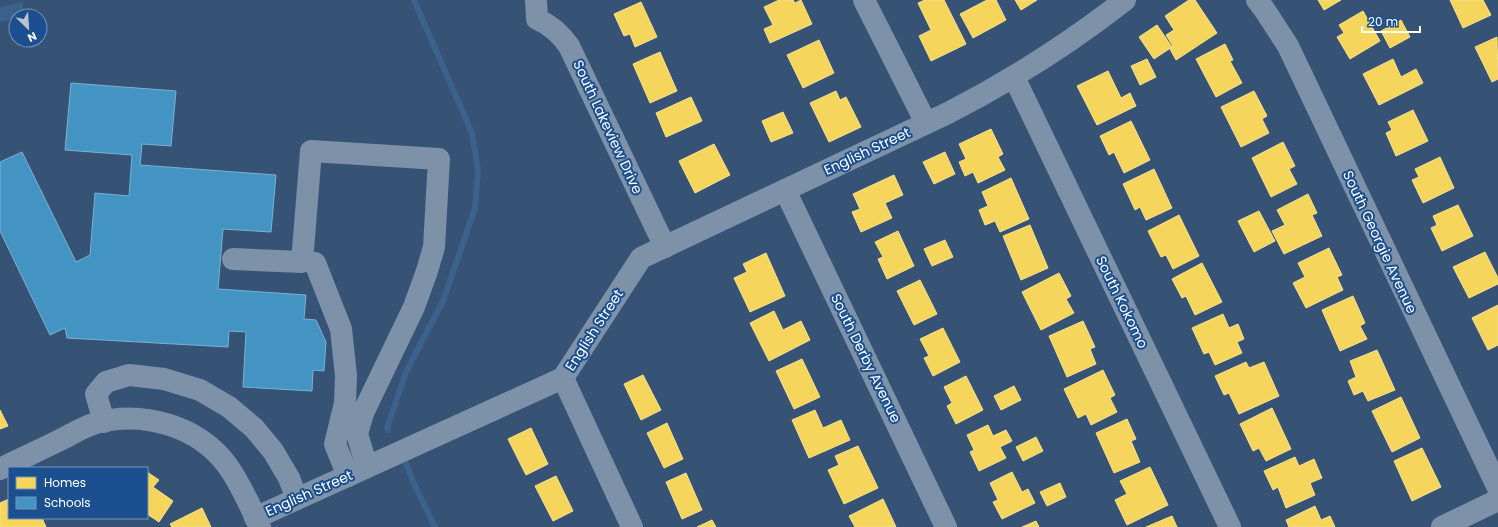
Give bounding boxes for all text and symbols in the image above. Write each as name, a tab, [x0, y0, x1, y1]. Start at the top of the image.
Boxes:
north arrow	[8, 8, 48, 48]
scale bar	[1362, 8, 1420, 34]
text: 20 m	[1368, 13, 1398, 30]
text: N	[25, 28, 39, 46]
street label: South Lakeview Drive	[568, 57, 648, 198]
street label: English Street	[820, 122, 914, 180]
street label: South Georgie Avenue	[1338, 167, 1422, 317]
street label: South Kokomo	[1091, 252, 1153, 352]
street label: English Street	[560, 285, 628, 375]
street label: South Derby Avenue	[826, 290, 906, 426]
street label: English Street	[262, 465, 356, 521]
legend	[8, 467, 148, 519]
text: Homes	[44, 474, 86, 491]
text: Schools	[44, 494, 91, 511]

